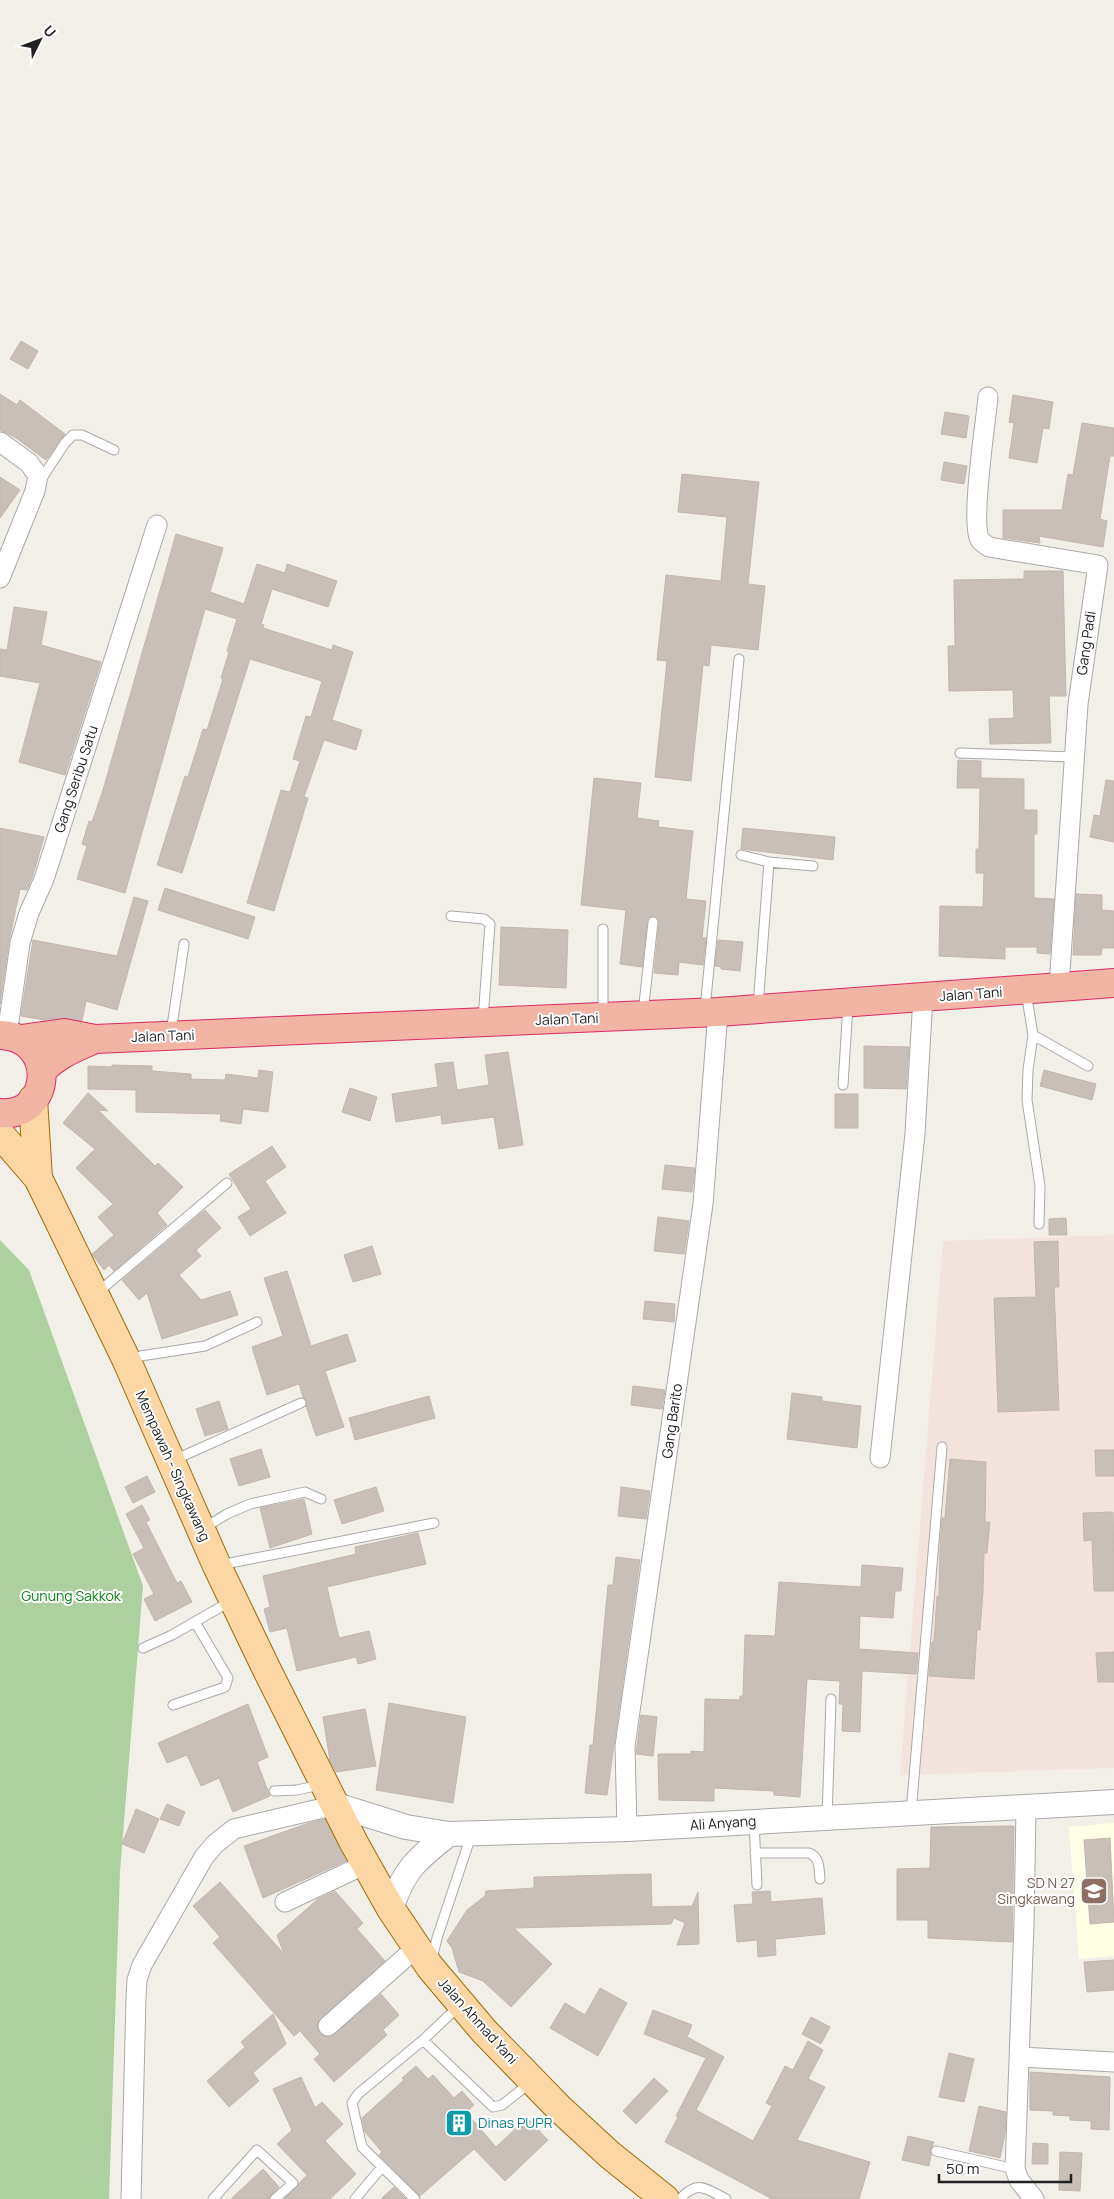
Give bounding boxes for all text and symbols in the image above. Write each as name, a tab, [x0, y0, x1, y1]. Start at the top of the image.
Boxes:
north arrow	[15, 15, 65, 65]
text: U	[40, 21, 60, 41]
street label: Gang Padi	[1072, 610, 1099, 676]
street label: Gang Seribu Satu	[49, 723, 102, 835]
street label: Jalan Tani	[939, 982, 1003, 1005]
street label: Jalan Tani	[535, 1008, 599, 1029]
street label: Jalan Tani	[131, 1025, 195, 1046]
street label: Gang Barito	[657, 1382, 686, 1460]
street label: Mempawah - Singkawang	[132, 1388, 215, 1544]
park label: Gunung Sakkok	[21, 1586, 122, 1605]
street label: Ali Anyang	[689, 1811, 757, 1834]
place label: SD N 27 Singkawang	[997, 1873, 1075, 1908]
school or university icon: SD N 27 Singkawang	[1079, 1876, 1109, 1906]
street label: Jalan Ahmad Yani	[434, 1973, 522, 2068]
building icon: Dinas PUPR	[444, 2108, 474, 2138]
place label: Dinas PUPR	[478, 2113, 553, 2132]
scale bar	[939, 2152, 1072, 2184]
text: 50 m	[946, 2158, 980, 2179]

